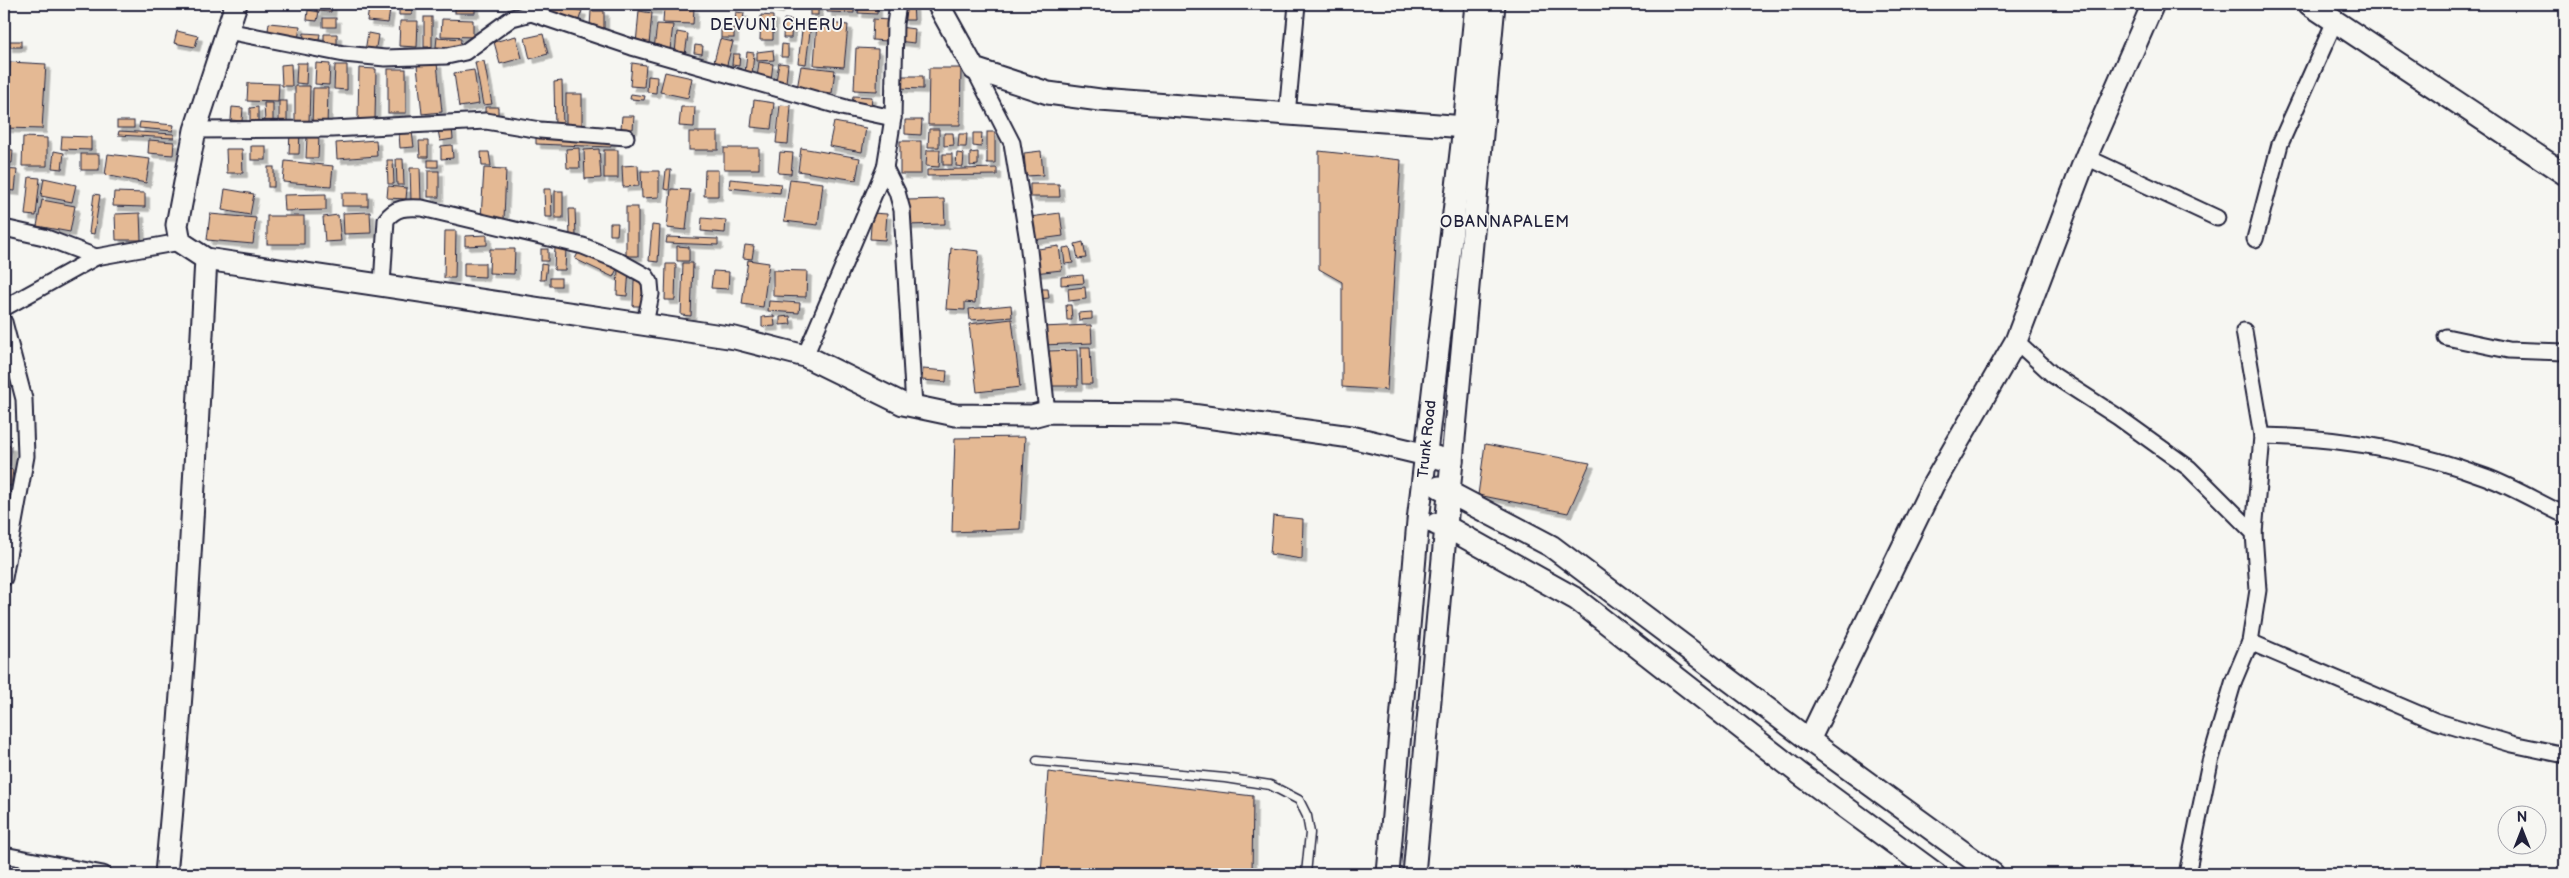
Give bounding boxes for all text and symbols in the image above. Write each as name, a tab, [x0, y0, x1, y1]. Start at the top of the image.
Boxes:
district label: DEVUNI CHERU	[710, 16, 844, 35]
district label: OBANNAPALEM	[1440, 213, 1570, 232]
street label: Trunk Road	[1413, 399, 1441, 479]
north arrow	[2496, 806, 2546, 856]
text: N	[2517, 809, 2527, 826]

